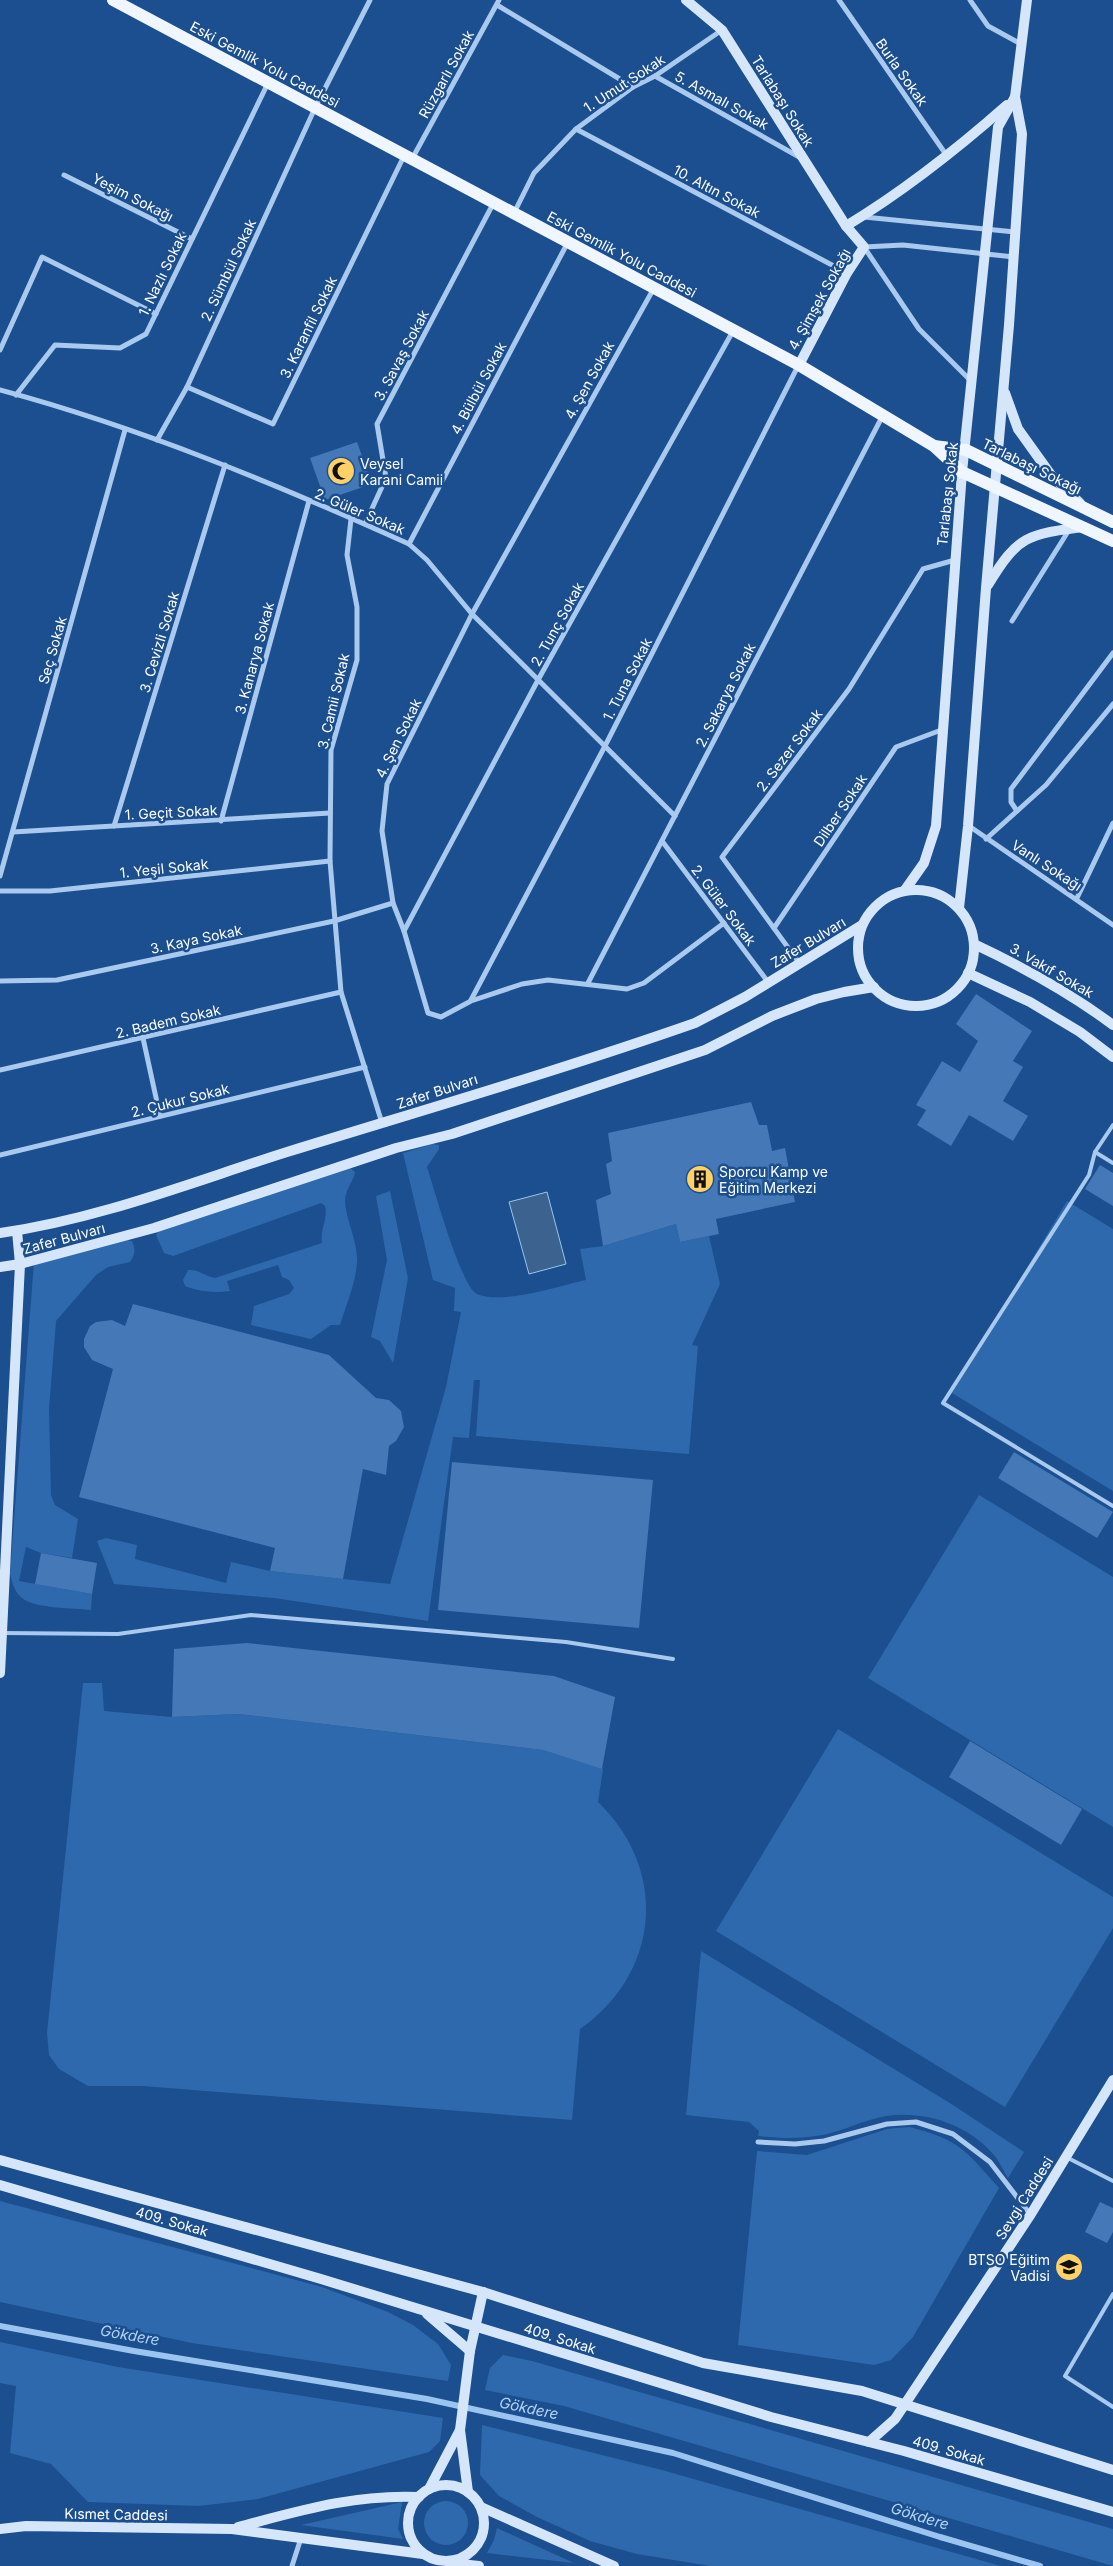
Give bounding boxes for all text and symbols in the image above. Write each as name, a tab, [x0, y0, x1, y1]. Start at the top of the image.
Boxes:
street label: Eski Gemlik Yolu Caddesi	[187, 17, 343, 111]
street label: Rüzgarlı Sokak	[415, 27, 477, 121]
street label: Burla Sokak	[872, 35, 932, 109]
street label: 1. Umut Sokak	[580, 50, 668, 116]
street label: Tarlabaşı Sokak	[748, 52, 818, 150]
street label: 5. Asmalı Sokak	[672, 67, 772, 133]
street label: 10. Altın Sokak	[671, 161, 764, 221]
street label: Yeşim Sokağı	[90, 169, 176, 225]
street label: Eski Gemlik Yolu Caddesi	[544, 207, 700, 301]
street label: 2. Sümbül Sokak	[197, 216, 259, 324]
street label: 1. Nazlı Sokak	[134, 229, 190, 319]
street label: 4. Şimşek Sokağı	[784, 245, 854, 353]
street label: 3. Karanfil Sokak	[276, 273, 340, 381]
street label: 3. Savaş Sokak	[370, 306, 432, 403]
street label: 4. Şen Sokak	[561, 338, 618, 422]
street label: 4. Bülbül Sokak	[447, 339, 510, 437]
street label: Tarlabaşı Sokağı	[979, 435, 1085, 497]
street label: Tarlabaşı Sokak	[933, 441, 961, 547]
place label: Veysel Karani Camii	[360, 455, 443, 488]
mosque icon: Veysel Karani Camii	[326, 456, 356, 486]
street label: 2. Güler Sokak	[312, 484, 408, 538]
street label: 2. Tunç Sokak	[527, 579, 587, 669]
street label: 3. Cevizli Sokak	[136, 589, 183, 695]
street label: 3. Kanarya Sokak	[231, 600, 277, 716]
street label: Seç Sokak	[34, 614, 70, 686]
street label: 1. Tuna Sokak	[599, 634, 655, 723]
street label: 2. Sakarya Sokak	[691, 640, 759, 750]
street label: 3. Camii Sokak	[314, 651, 352, 751]
street label: 4. Şen Sokak	[371, 695, 425, 781]
street label: 2. Sezer Sokak	[752, 705, 826, 795]
street label: Dilber Sokak	[810, 770, 871, 849]
street label: 1. Geçit Sokak	[124, 801, 218, 823]
street label: Vanlı Sokağı	[1009, 836, 1085, 894]
street label: 1. Yeşil Sokak	[119, 855, 209, 881]
street label: 2. Güler Sokak	[688, 861, 760, 949]
street label: Zafer Bulvarı	[768, 913, 848, 971]
street label: 3. Kaya Sokak	[148, 921, 244, 957]
street label: 3. Vakıf Sokak	[1007, 939, 1097, 1001]
street label: 2. Badem Sokak	[114, 1001, 222, 1041]
street label: Zafer Bulvarı	[394, 1070, 480, 1112]
street label: 2. Çukur Sokak	[129, 1079, 231, 1120]
place label: Sporcu Kamp ve Eğitim Merkezi	[719, 1163, 828, 1196]
building icon: Sporcu Kamp ve Eğitim Merkezi	[685, 1164, 715, 1194]
street label: Zafer Bulvarı	[21, 1219, 107, 1257]
street label: Sevgi Caddesi	[992, 2153, 1056, 2243]
street label: 409. Sokak	[134, 2203, 211, 2240]
place label: BTSO Eğitim Vadisi	[968, 2251, 1050, 2284]
school or university icon: BTSO Eğitim Vadisi	[1054, 2252, 1084, 2282]
street label: 409. Sokak	[522, 2319, 599, 2357]
water label: Gökdere	[99, 2320, 161, 2350]
water label: Gökdere	[498, 2392, 560, 2424]
street label: 409. Sokak	[911, 2432, 988, 2469]
water label: Gökdere	[889, 2498, 951, 2534]
street label: Kısmet Caddesi	[64, 2505, 168, 2523]

